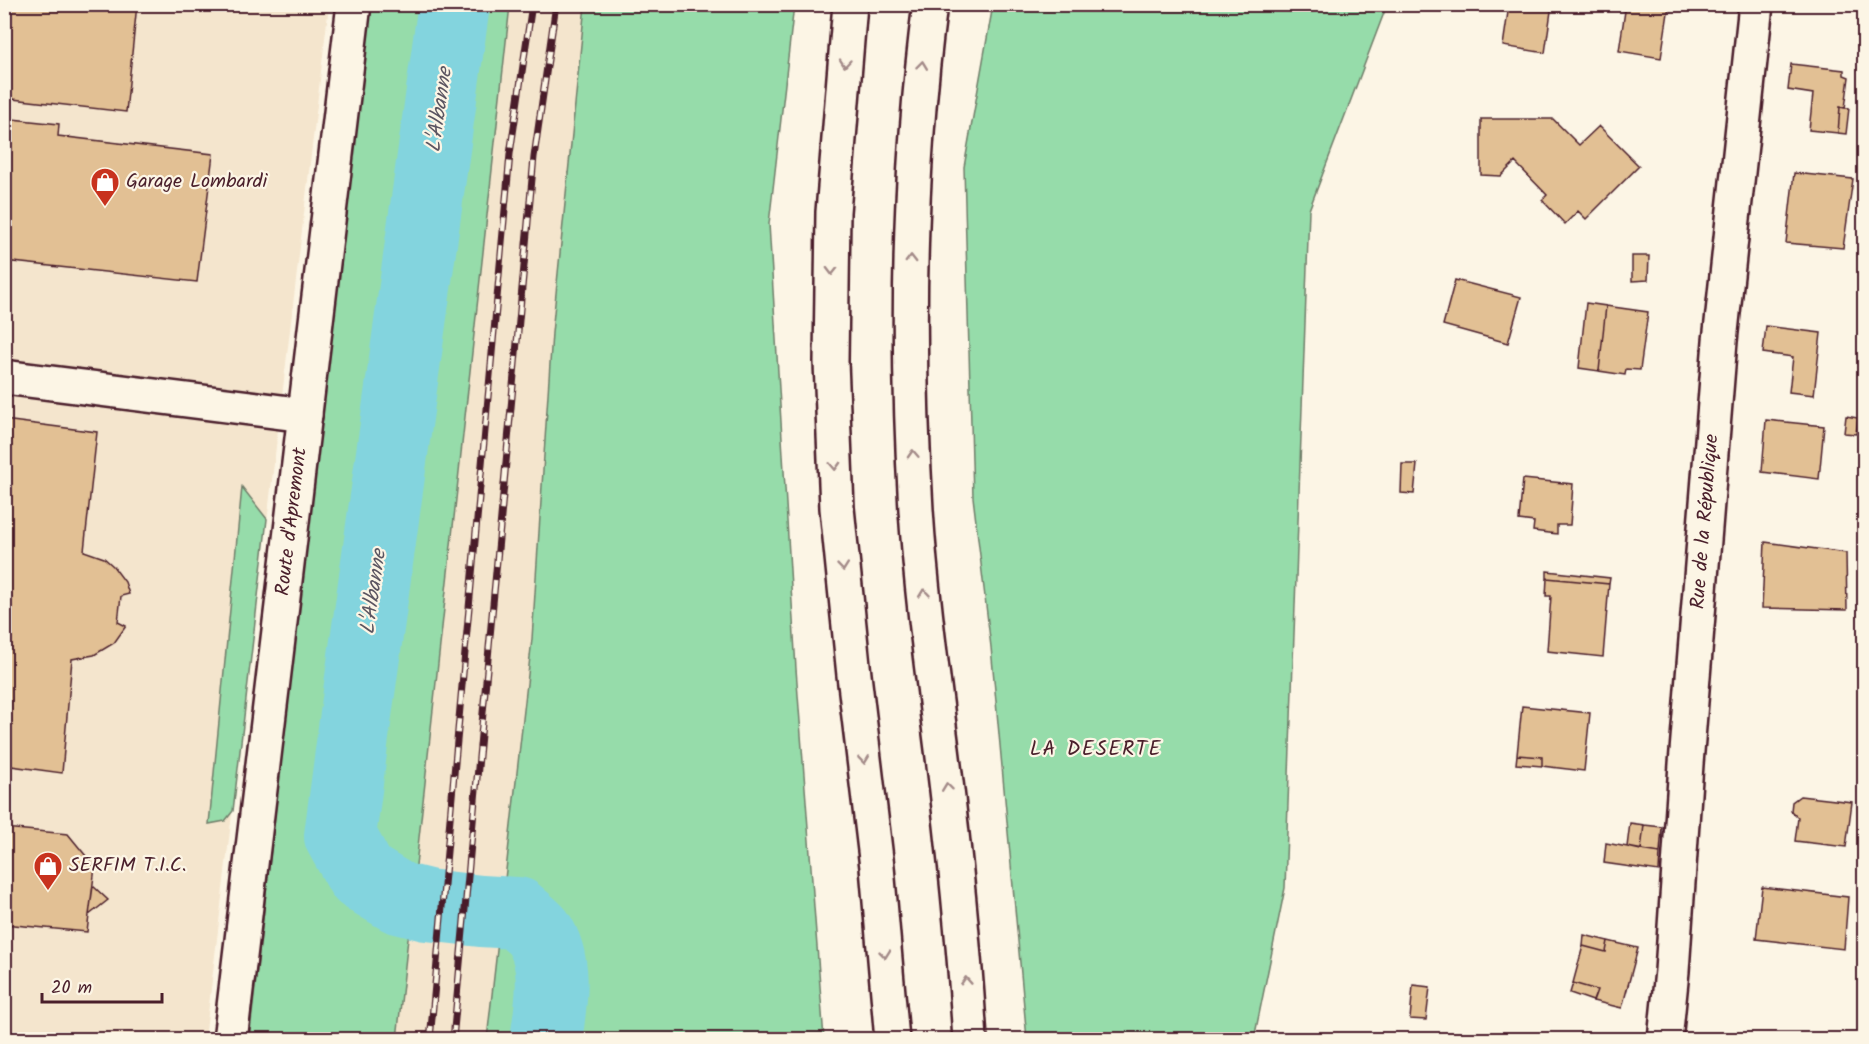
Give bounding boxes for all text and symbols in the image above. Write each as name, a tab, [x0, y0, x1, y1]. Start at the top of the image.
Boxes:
one-way arrow	[839, 58, 852, 67]
one-way arrow	[916, 60, 928, 69]
water label: L'Albanne	[418, 63, 463, 154]
shop icon: Garage Lombardi	[89, 166, 121, 208]
place label: Garage Lombardi	[126, 166, 268, 198]
one-way arrow	[905, 255, 917, 264]
one-way arrow	[826, 266, 838, 275]
street label: Rue de la République	[1682, 433, 1728, 610]
street label: Route d'Apremont	[267, 446, 317, 597]
one-way arrow	[907, 450, 920, 459]
one-way arrow	[829, 461, 842, 470]
water label: L'Albanne	[352, 545, 397, 636]
one-way arrow	[836, 562, 849, 571]
one-way arrow	[919, 589, 931, 598]
district label: LA DESERTE	[1030, 733, 1162, 766]
one-way arrow	[857, 756, 870, 765]
one-way arrow	[941, 783, 953, 792]
shop icon: SERFIM T.I.C.	[32, 850, 64, 892]
place label: SERFIM T.I.C.	[69, 850, 187, 882]
one-way arrow	[878, 950, 891, 959]
scale bar	[42, 966, 162, 1004]
text: 20 m	[51, 974, 92, 1003]
one-way arrow	[960, 977, 973, 986]

